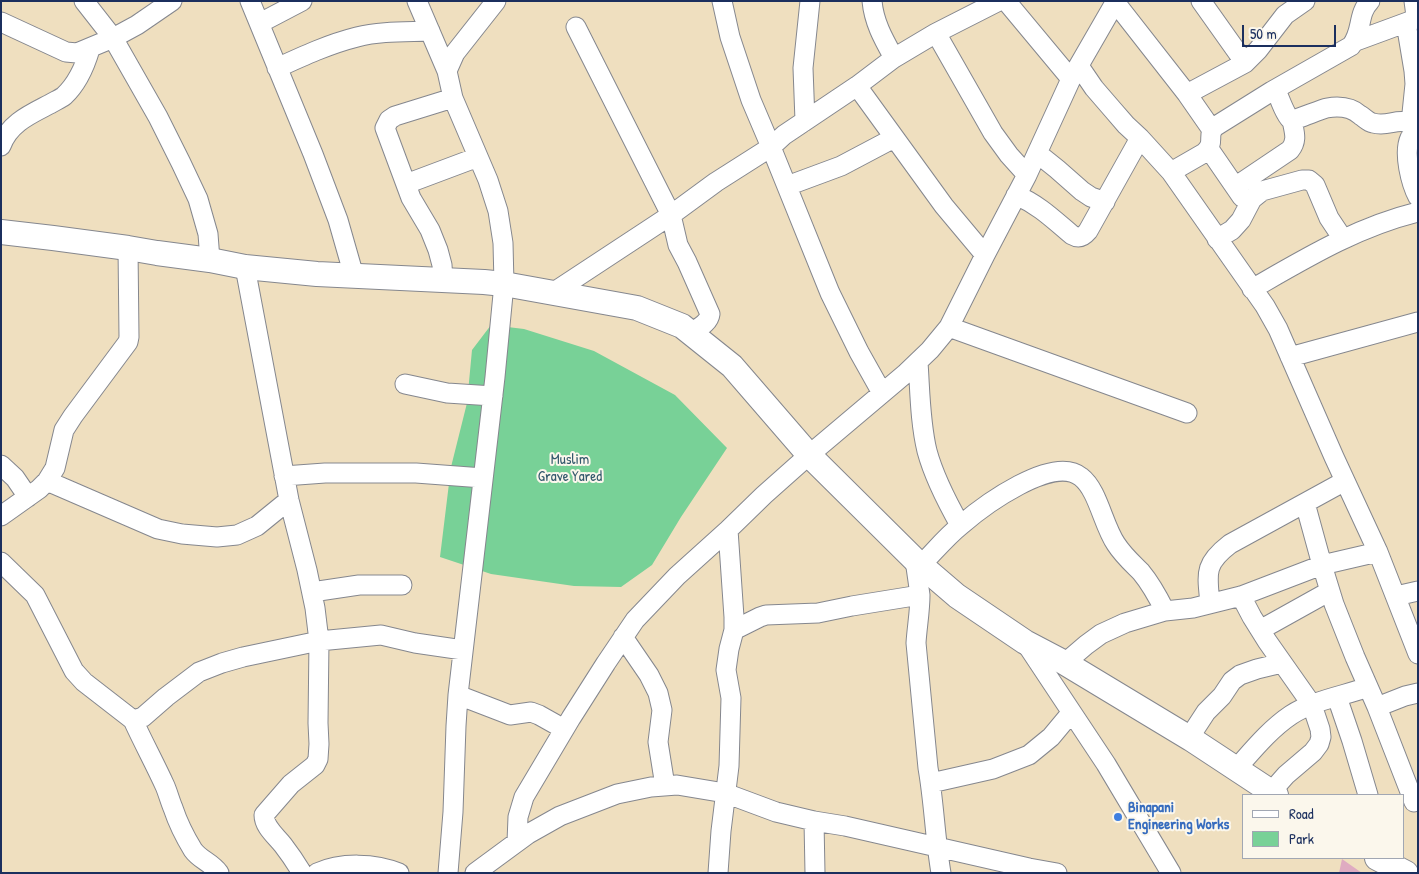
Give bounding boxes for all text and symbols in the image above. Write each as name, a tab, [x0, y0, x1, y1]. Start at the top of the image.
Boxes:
scale bar	[1244, 15, 1338, 47]
text: 50 m	[1250, 23, 1277, 44]
park label: Muslim Grave Yared	[538, 451, 602, 486]
legend	[1242, 794, 1404, 859]
place label: Binapani Engineering Works	[1128, 799, 1229, 834]
text: Road	[1289, 803, 1314, 824]
marker: Binapani Engineering Works	[1112, 811, 1124, 823]
text: Park	[1289, 828, 1314, 849]

